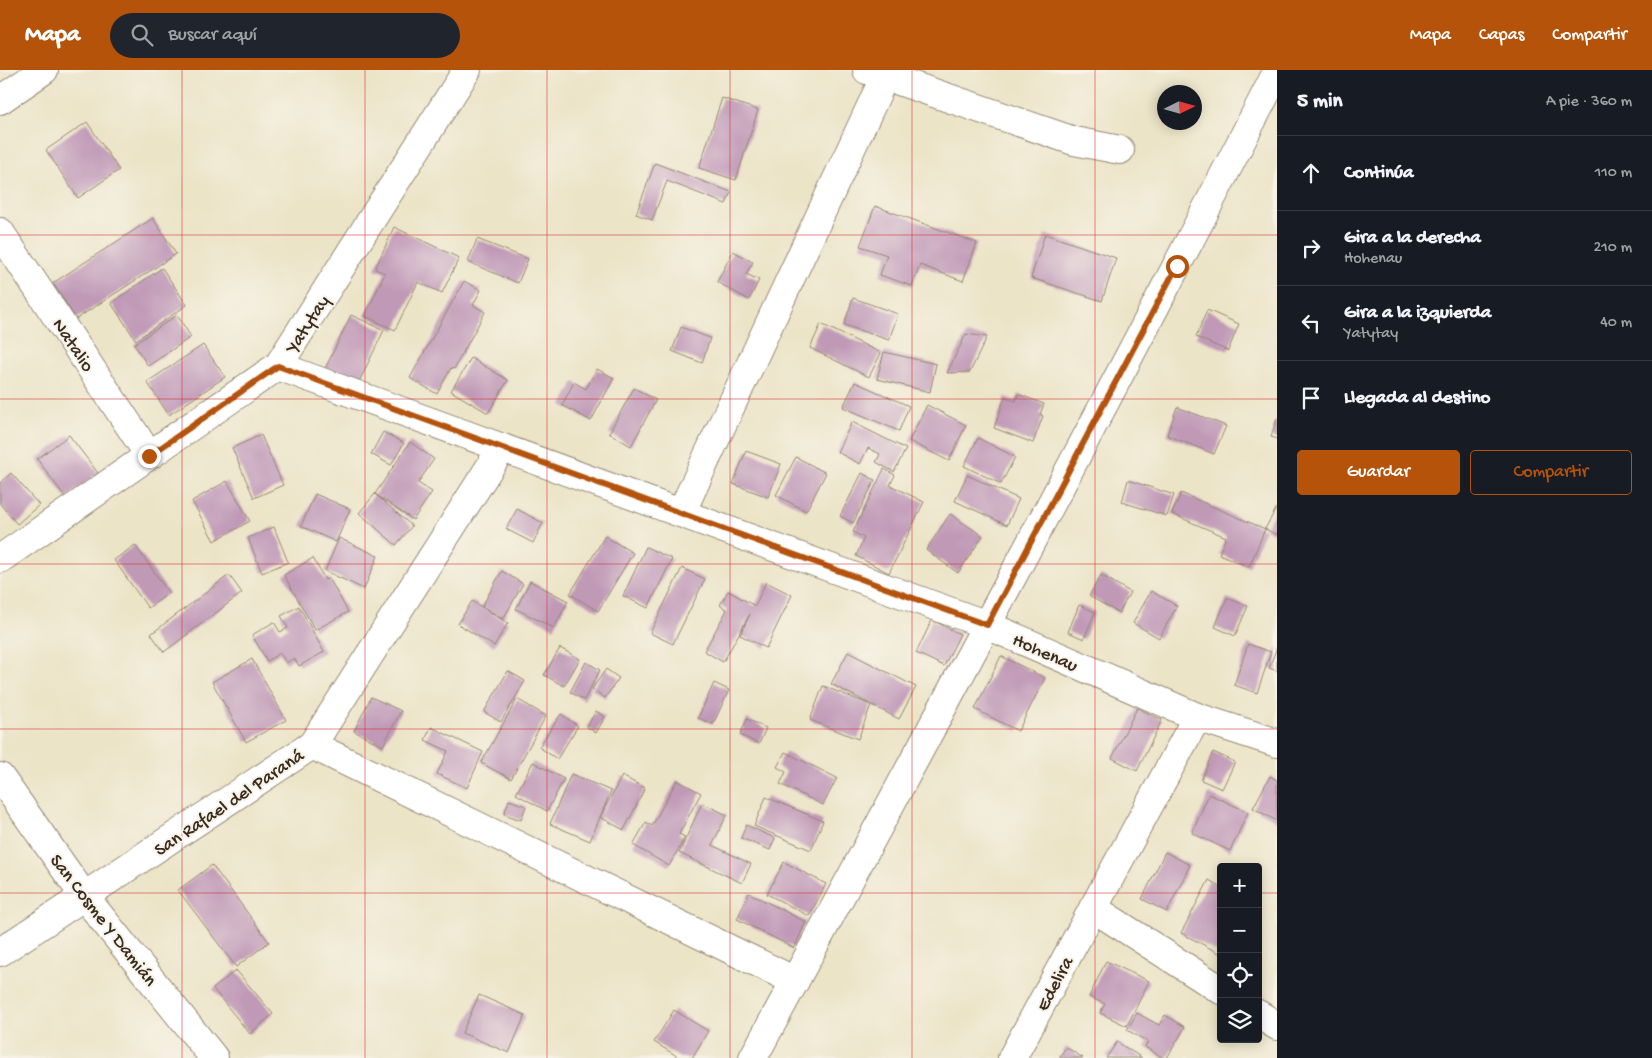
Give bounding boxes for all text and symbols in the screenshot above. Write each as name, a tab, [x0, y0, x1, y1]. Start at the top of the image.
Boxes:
search box	[110, 13, 460, 58]
text: Mapa	[25, 21, 80, 50]
icon: search	[128, 21, 156, 49]
text: Buscar aquí	[168, 24, 257, 47]
text: Mapa	[1410, 25, 1451, 46]
text: Capas	[1479, 25, 1524, 46]
text: Compartir	[1552, 25, 1627, 46]
north arrow	[1157, 85, 1202, 130]
text: 5 min	[1297, 90, 1342, 115]
text: A pie · 360 m	[1546, 93, 1632, 112]
icon: ahead	[1297, 159, 1325, 187]
text: Continúa	[1344, 162, 1414, 185]
text: 110 m	[1595, 164, 1632, 183]
text: Gira a la derecha	[1344, 227, 1481, 250]
icon: right	[1297, 234, 1325, 262]
text: 210 m	[1593, 239, 1632, 258]
text: Hohenau	[1344, 250, 1402, 269]
route start	[1166, 255, 1189, 278]
street label: Yatytay	[281, 291, 336, 360]
text: Gira a la izquierda	[1344, 302, 1491, 325]
icon: left	[1297, 309, 1325, 337]
text: 40 m	[1600, 314, 1632, 333]
street label: Natalio	[46, 315, 98, 377]
text: Yatytay	[1344, 325, 1398, 344]
icon: arrive	[1297, 384, 1325, 412]
text: Llegada al destino	[1344, 387, 1490, 410]
route end	[138, 445, 161, 468]
button: Guardar	[1297, 450, 1460, 495]
button: Compartir	[1470, 450, 1632, 495]
street label: Hohenau	[1008, 630, 1081, 679]
street label: San Rafael del Paraná	[151, 744, 310, 863]
street label: San Cosme Y Damián	[44, 851, 161, 992]
map controls	[1217, 863, 1262, 1043]
button: +	[1217, 863, 1262, 908]
button: −	[1217, 908, 1262, 953]
street label: Edelira	[1032, 952, 1081, 1016]
button: locate	[1217, 953, 1262, 998]
button: layers	[1217, 998, 1262, 1043]

